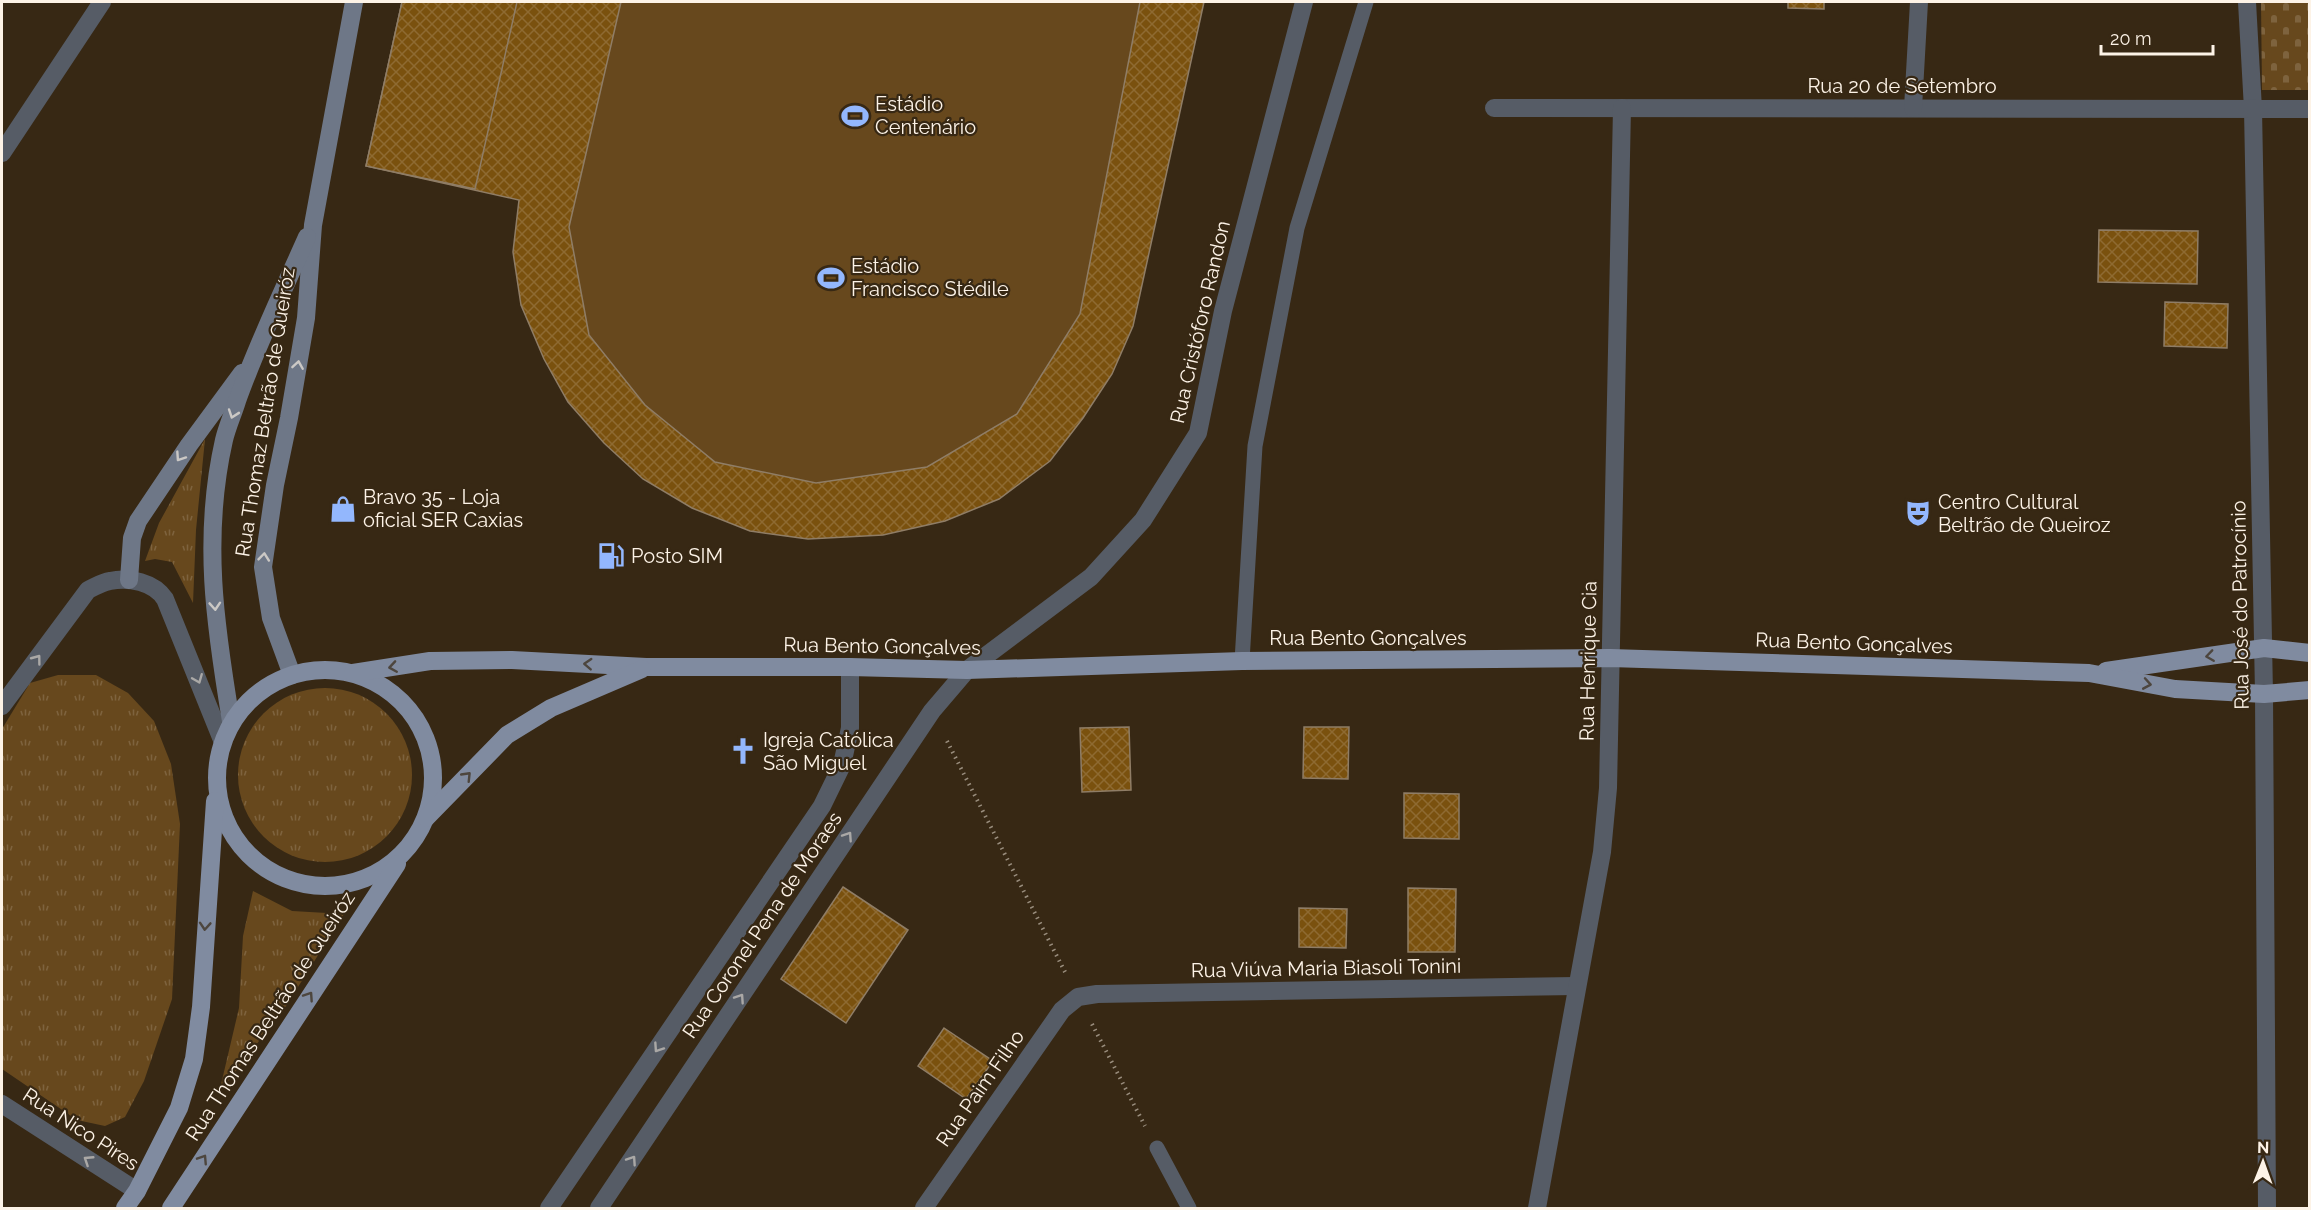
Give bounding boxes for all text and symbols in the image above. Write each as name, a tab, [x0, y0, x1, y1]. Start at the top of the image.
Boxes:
scale bar	[2101, 18, 2214, 56]
text: 20 m	[2110, 28, 2152, 49]
street label: Rua 20 de Setembro	[1807, 74, 1997, 98]
place label: Estádio Centenário	[875, 92, 976, 139]
sports icon: Estádio Centenário	[840, 101, 870, 131]
street label: Rua Cristóforo Randon	[1165, 218, 1235, 426]
place label: Estádio Francisco Stédile	[851, 254, 1009, 301]
sports icon: Estádio Francisco Stédile	[816, 263, 846, 293]
street label: Rua Thomaz Beltrão de Queiróz	[230, 265, 300, 558]
one-way arrow	[291, 361, 304, 371]
one-way arrow	[228, 408, 240, 419]
one-way arrow	[176, 451, 187, 462]
place label: Bravo 35 - Loja oficial SER Caxias	[363, 485, 523, 532]
place label: Centro Cultural Beltrão de Queiroz	[1938, 490, 2111, 537]
shop icon: Bravo 35 - Loja oficial SER Caxias	[328, 494, 358, 524]
theatre icon: Centro Cultural Beltrão de Queiroz	[1903, 498, 1933, 528]
street label: Rua José do Patrocínio	[2226, 500, 2254, 710]
fuel station icon: Posto SIM	[596, 541, 626, 571]
place label: Posto SIM	[631, 544, 723, 568]
one-way arrow	[257, 553, 270, 562]
street label: Rua Henrique Cia	[1575, 581, 1601, 741]
one-way arrow	[208, 602, 221, 611]
street label: Rua Bento Gonçalves	[1269, 626, 1467, 650]
street label: Rua Bento Gonçalves	[1755, 628, 1953, 658]
street label: Rua Bento Gonçalves	[783, 632, 981, 660]
one-way arrow	[2205, 650, 2214, 662]
one-way arrow	[29, 654, 40, 665]
one-way arrow	[583, 658, 592, 671]
one-way arrow	[389, 660, 398, 672]
one-way arrow	[191, 673, 203, 684]
one-way arrow	[2141, 677, 2151, 690]
place label: Igreja Católica São Miguel	[763, 728, 894, 775]
church icon: Igreja Católica São Miguel	[728, 736, 758, 766]
one-way arrow	[460, 773, 471, 783]
street label: Rua Coronel Pena de Moraes	[677, 807, 847, 1043]
one-way arrow	[841, 831, 852, 842]
street label: Rua Thomas Beltrão de Queiróz	[180, 887, 360, 1145]
one-way arrow	[199, 922, 212, 931]
street label: Rua Viúva Maria Biasoli Tonini	[1191, 954, 1461, 982]
one-way arrow	[302, 992, 313, 1003]
one-way arrow	[733, 993, 744, 1004]
street label: Rua Paim Filho	[931, 1025, 1029, 1151]
one-way arrow	[654, 1041, 665, 1052]
street label: Rua Nico Pires	[19, 1083, 143, 1175]
north arrow	[2233, 1132, 2293, 1192]
text: N	[2257, 1138, 2270, 1157]
one-way arrow	[84, 1155, 94, 1167]
one-way arrow	[195, 1155, 206, 1166]
one-way arrow	[624, 1156, 636, 1166]

